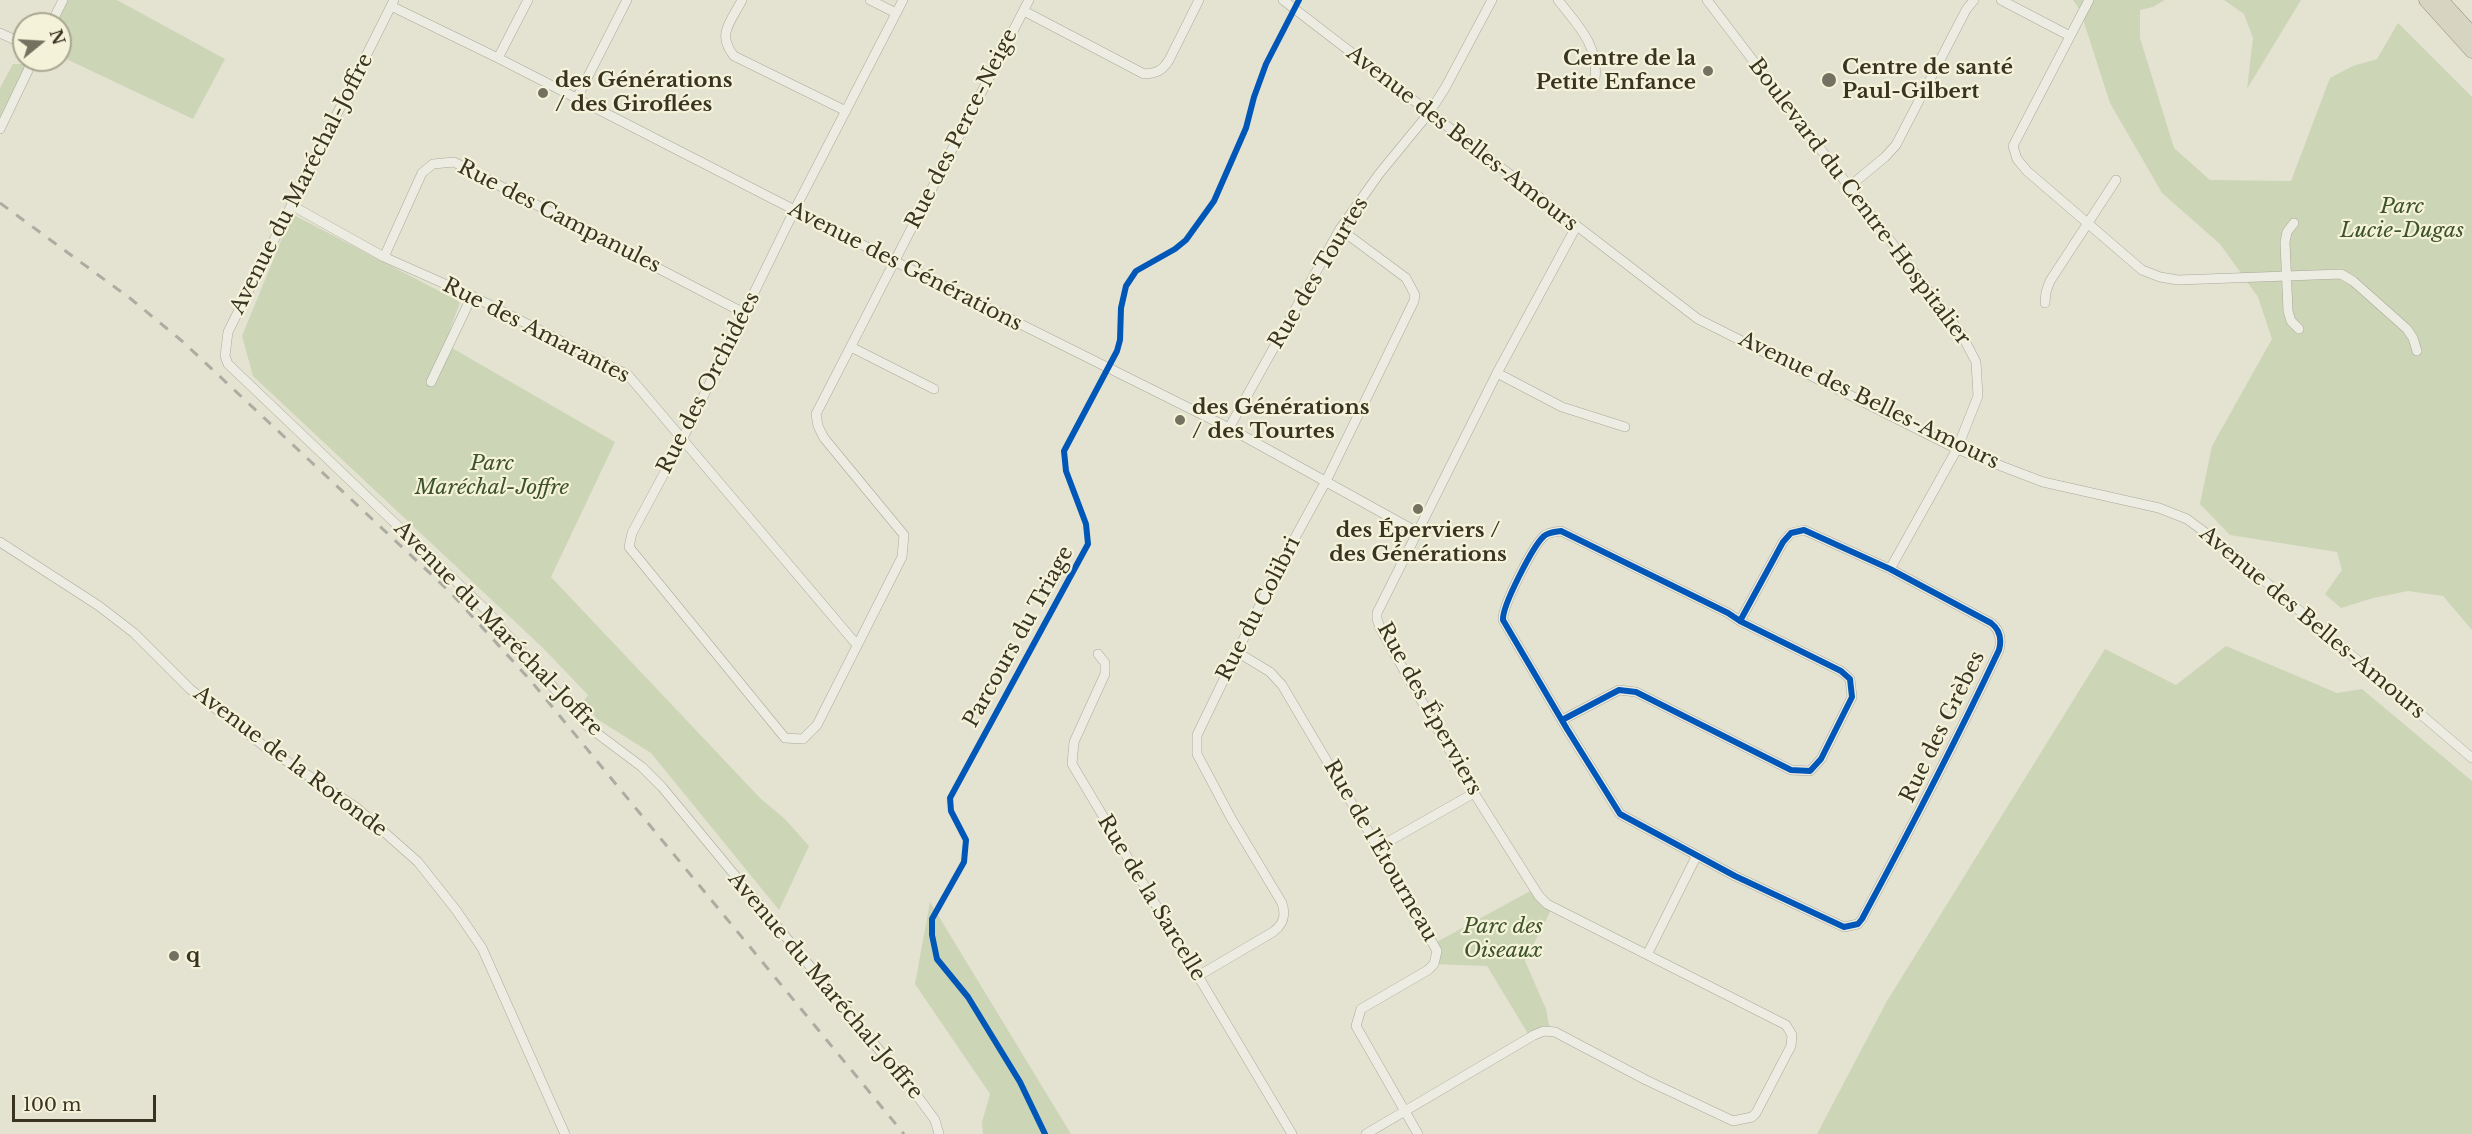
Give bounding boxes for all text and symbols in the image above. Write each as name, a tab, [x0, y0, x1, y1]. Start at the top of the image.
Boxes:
north arrow	[12, 12, 72, 72]
street label: Rue des Perce-Neige	[901, 25, 1023, 233]
text: N	[45, 27, 69, 47]
street label: Avenue des Belles-Amours	[1341, 41, 1583, 237]
place label: Centre de la Petite Enfance	[1536, 46, 1696, 96]
street label: Avenue du Maréchal-Joffre	[225, 50, 379, 318]
street label: Boulevard du Centre-Hospitalier	[1743, 54, 1975, 350]
place label: Centre de santé Paul-Gilbert	[1842, 55, 2013, 105]
marker: Centre de la Petite Enfance	[1701, 64, 1715, 78]
place label: des Générations / des Giroflées	[555, 68, 732, 118]
marker: Centre de santé Paul-Gilbert	[1820, 71, 1838, 89]
marker: des Générations / des Giroflées	[536, 86, 550, 100]
street label: Rue des Campanules	[453, 155, 665, 279]
street label: Rue des Tourtes	[1264, 193, 1374, 353]
park label: Parc Lucie-Dugas	[2340, 194, 2464, 244]
street label: Avenue des Générations	[784, 197, 1026, 337]
street label: Rue des Amarantes	[438, 273, 634, 389]
street label: Rue des Orchidées	[652, 288, 766, 478]
street label: Avenue des Belles-Amours	[1735, 327, 2003, 475]
place label: des Générations / des Tourtes	[1192, 395, 1369, 445]
marker: des Générations / des Tourtes	[1173, 413, 1187, 427]
park label: Parc Maréchal-Joffre	[415, 451, 569, 501]
marker: des Éperviers / des Générations	[1411, 502, 1425, 516]
street label: Avenue du Maréchal-Joffre	[389, 516, 607, 742]
place label: des Éperviers / des Générations	[1329, 518, 1507, 568]
street label: Avenue des Belles-Amours	[2194, 521, 2430, 725]
street label: Rue du Colibri	[1212, 533, 1306, 685]
street label: Parcours du Triage	[959, 542, 1079, 732]
street label: Rue des Éperviers	[1371, 618, 1487, 800]
street label: Rue des Grèbes	[1895, 647, 1991, 807]
street label: Avenue de la Rotonde	[189, 681, 391, 843]
street label: Rue de l'Étourneau	[1318, 756, 1442, 946]
street label: Rue de la Sarcelle	[1091, 810, 1211, 986]
street label: Avenue du Maréchal-Joffre	[722, 867, 928, 1105]
park label: Parc des Oiseaux	[1463, 914, 1543, 964]
place label: q	[186, 943, 200, 969]
marker: q	[167, 949, 181, 963]
scale bar	[15, 1083, 159, 1121]
text: 100 m	[23, 1094, 81, 1116]

